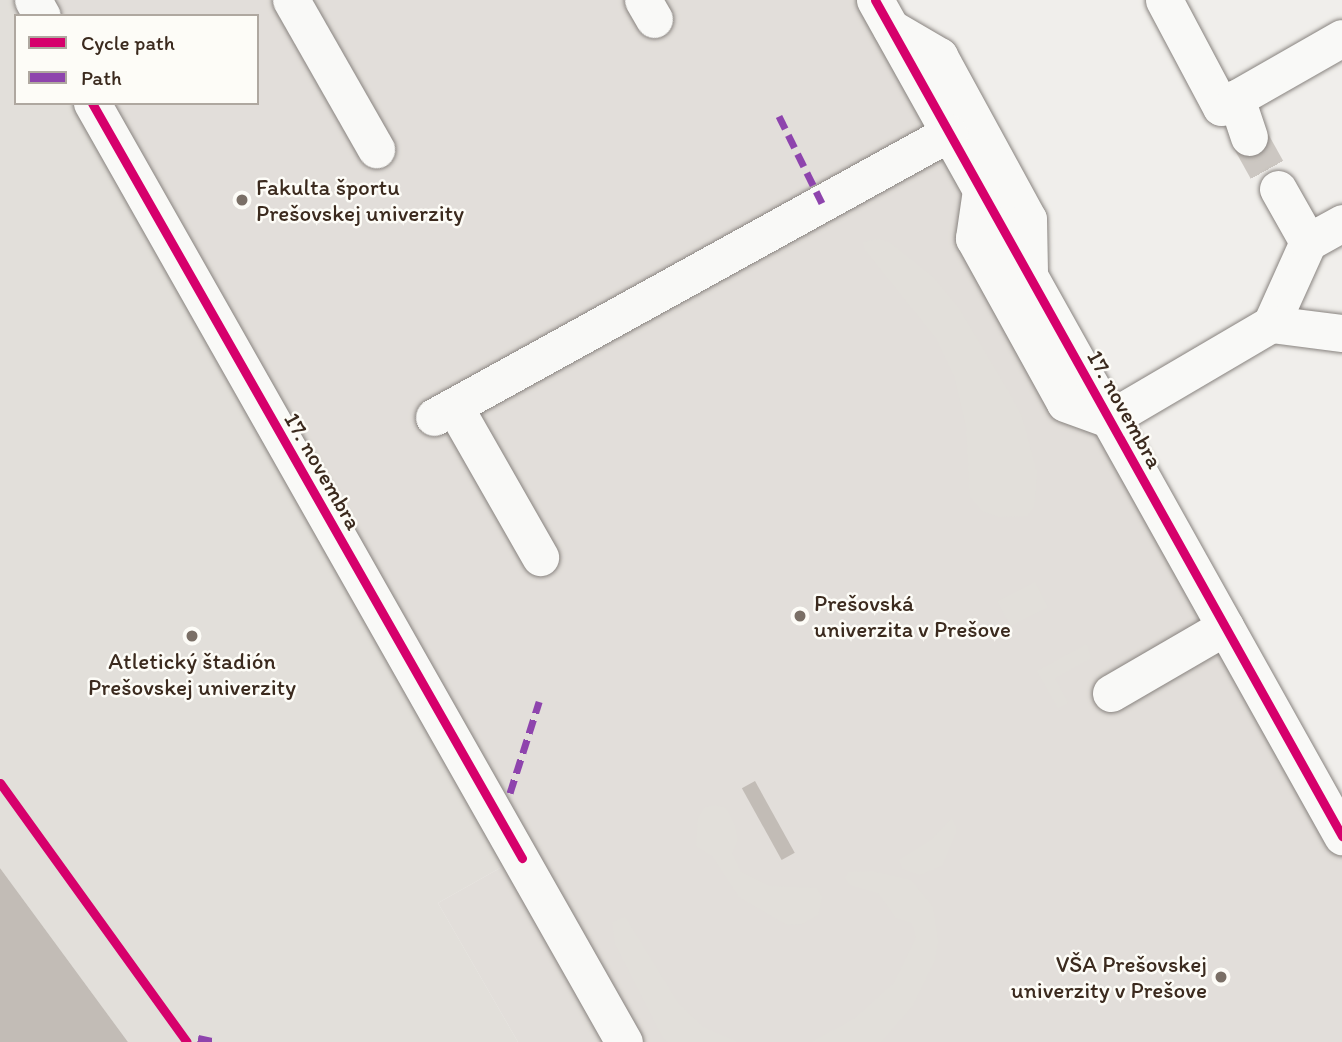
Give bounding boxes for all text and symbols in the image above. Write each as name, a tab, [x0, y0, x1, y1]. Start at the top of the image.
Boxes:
legend	[14, 14, 259, 105]
text: Cycle path	[81, 30, 175, 55]
text: Path	[81, 65, 122, 90]
place label: Fakulta športu Prešovskej univerzity	[256, 173, 464, 227]
marker: Fakulta športu Prešovskej univerzity	[234, 192, 250, 208]
street label: 17. novembra	[1081, 345, 1169, 473]
street label: 17. novembra	[278, 407, 368, 535]
place label: Prešovská univerzita v Prešove	[814, 589, 1011, 643]
marker: Prešovská univerzita v Prešove	[792, 608, 808, 624]
marker: Atletický štadión Prešovskej univerzity	[184, 628, 200, 644]
place label: Atletický štadión Prešovskej univerzity	[88, 647, 296, 701]
place label: VŠA Prešovskej univerzity v Prešove	[1011, 950, 1207, 1004]
marker: VŠA Prešovskej univerzity v Prešove	[1213, 969, 1229, 985]

